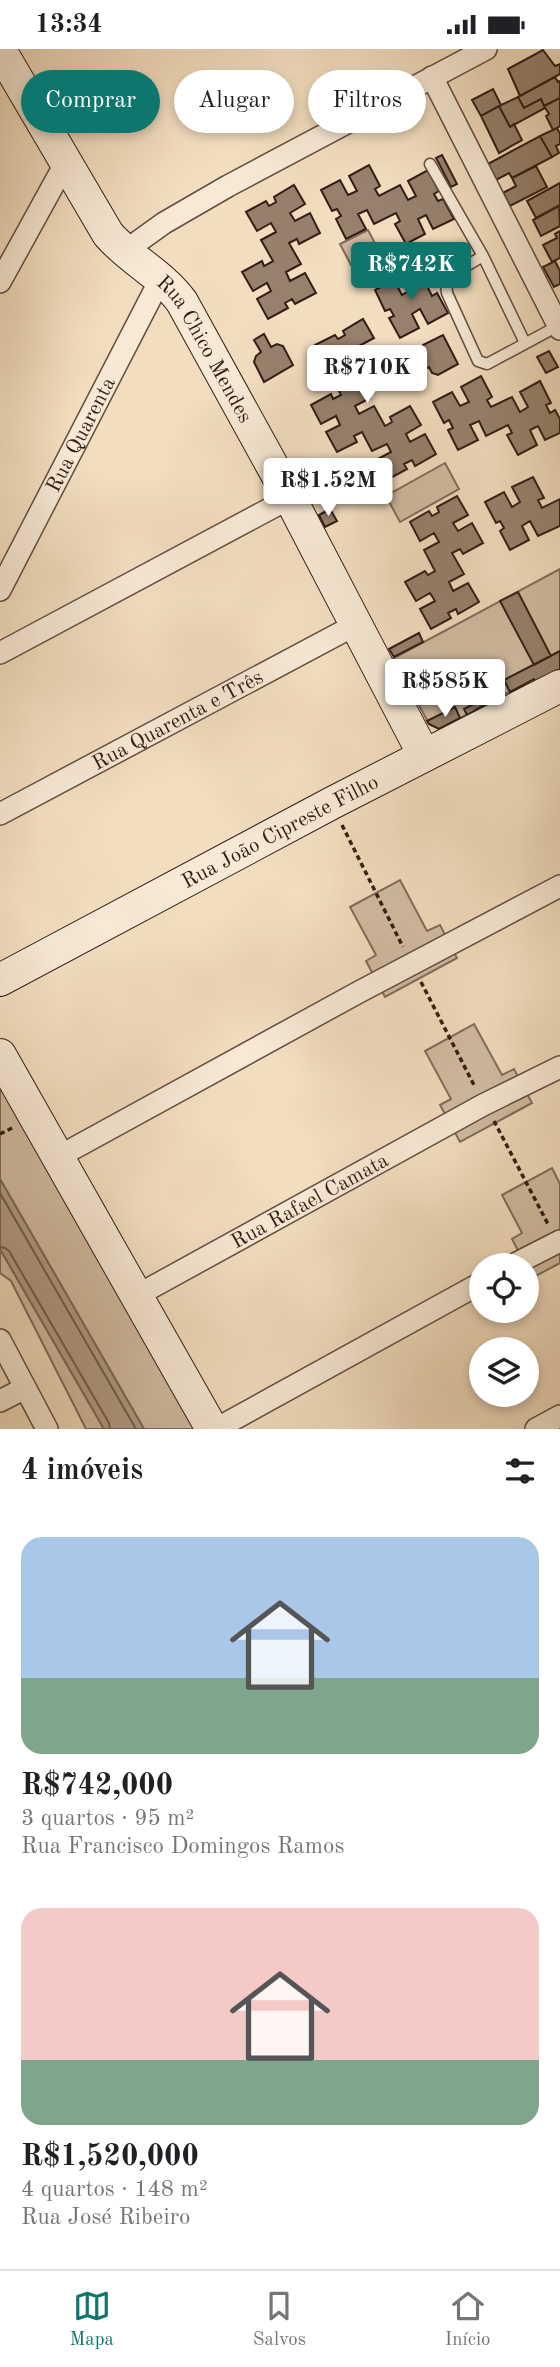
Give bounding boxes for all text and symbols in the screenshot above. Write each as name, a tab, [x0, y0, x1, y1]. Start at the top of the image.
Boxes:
text: 13:34	[35, 12, 103, 38]
chip: Comprar	[21, 70, 160, 133]
chip: Alugar	[174, 70, 294, 133]
chip: Filtros	[308, 70, 426, 133]
pin: R$742K	[354, 243, 468, 302]
text: R$742K	[367, 253, 455, 276]
street label: Rua Chico Mendes	[152, 272, 255, 427]
pin: R$710K	[310, 345, 424, 405]
text: R$710K	[323, 356, 411, 379]
street label: Rua Quarenta	[43, 374, 120, 496]
pin: R$1.52M	[263, 459, 393, 518]
text: R$1.52M	[279, 469, 377, 492]
pin: R$585K	[388, 659, 502, 719]
street label: Rua Quarenta e Três	[89, 667, 267, 775]
text: R$585K	[401, 670, 489, 693]
street label: Rua João Cipreste Filho	[179, 772, 382, 893]
street label: Rua Rafael Camata	[228, 1150, 392, 1253]
map controls	[469, 1253, 539, 1407]
button: locate	[469, 1253, 539, 1323]
button: layers	[469, 1337, 539, 1407]
icon: filters	[501, 1452, 539, 1490]
text: 4 imóveis	[21, 1456, 143, 1486]
icon: home	[217, 1582, 343, 1708]
text: R$742,000	[21, 1771, 173, 1801]
text: 3 quartos · 95 m²	[21, 1807, 194, 1830]
text: Rua Francisco Domingos Ramos	[21, 1835, 344, 1858]
icon: home	[217, 1953, 343, 2079]
text: R$1,520,000	[21, 2142, 199, 2172]
text: 4 quartos · 148 m²	[21, 2178, 208, 2201]
text: Rua José Ribeiro	[21, 2206, 190, 2229]
tab: Mapa	[69, 2287, 114, 2352]
tab: Salvos	[253, 2287, 306, 2352]
tab: Início	[445, 2287, 491, 2352]

